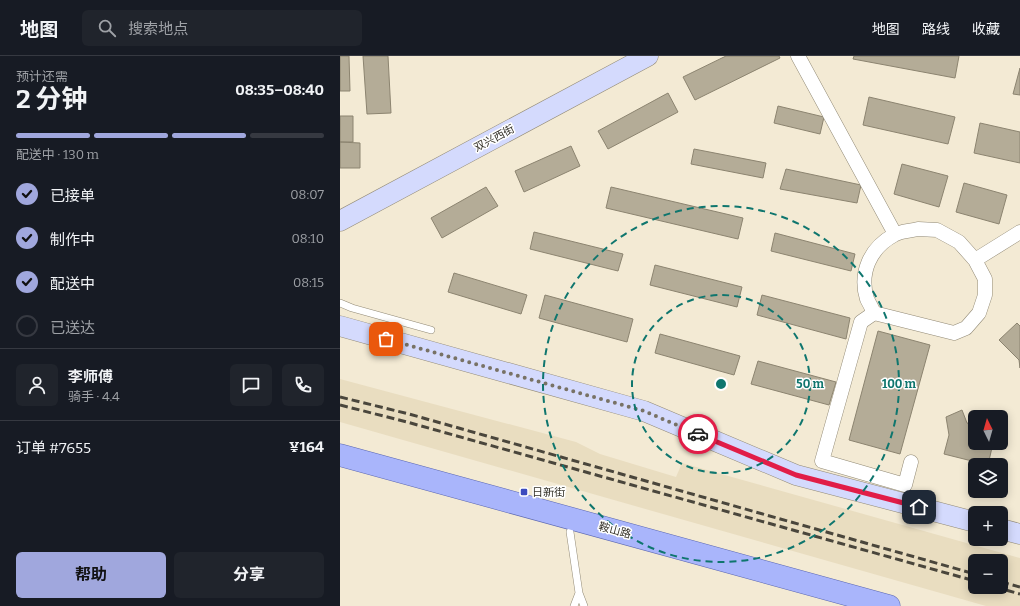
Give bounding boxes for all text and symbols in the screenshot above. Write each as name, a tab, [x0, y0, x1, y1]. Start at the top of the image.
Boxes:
search box	[82, 10, 362, 46]
icon: search	[96, 17, 118, 39]
text: 地图	[20, 18, 58, 41]
text: 搜索地点	[128, 20, 188, 38]
text: 地图	[872, 21, 900, 38]
text: 路线	[922, 21, 950, 38]
text: 收藏	[972, 21, 1000, 38]
text: 预计还需	[16, 69, 68, 84]
text: 08:35–08:40	[235, 81, 324, 99]
text: 2 分钟	[16, 84, 87, 115]
street label: 双兴西街	[472, 122, 517, 155]
text: 配送中 · 130 m	[16, 147, 99, 162]
icon: check	[16, 183, 38, 205]
text: 已接单	[50, 187, 95, 205]
text: 08:07	[290, 187, 324, 202]
icon: check	[16, 227, 38, 249]
text: 制作中	[50, 231, 95, 249]
text: 08:10	[291, 231, 324, 246]
icon: check	[16, 271, 38, 293]
text: 配送中	[50, 275, 95, 293]
text: 08:15	[293, 275, 324, 290]
text: 已送达	[50, 319, 95, 337]
pin	[369, 322, 403, 356]
icon: bag	[375, 328, 397, 350]
button: person	[16, 364, 58, 406]
button: chat	[230, 364, 272, 406]
button: phone	[282, 364, 324, 406]
text: 李师傅	[68, 368, 113, 386]
centre of rings	[714, 377, 728, 391]
text: 50 m	[796, 377, 824, 391]
text: 100 m	[882, 377, 917, 391]
text: 骑手 · 4.4	[68, 389, 119, 404]
north arrow	[968, 410, 1008, 450]
map controls	[968, 410, 1008, 594]
courier	[678, 414, 718, 454]
icon: car	[687, 423, 709, 445]
text: ¥164	[289, 438, 324, 456]
text: 订单 #7655	[16, 439, 91, 457]
button: layers	[968, 458, 1008, 498]
place label: 日新街	[532, 486, 565, 499]
marker: 日新街	[519, 487, 529, 497]
pin	[902, 490, 936, 524]
icon: home	[908, 496, 930, 518]
button: +	[968, 506, 1008, 546]
street label: 鞍山路	[597, 520, 632, 541]
button: 帮助	[16, 552, 166, 598]
button: 分享	[174, 552, 324, 598]
button: −	[968, 554, 1008, 594]

